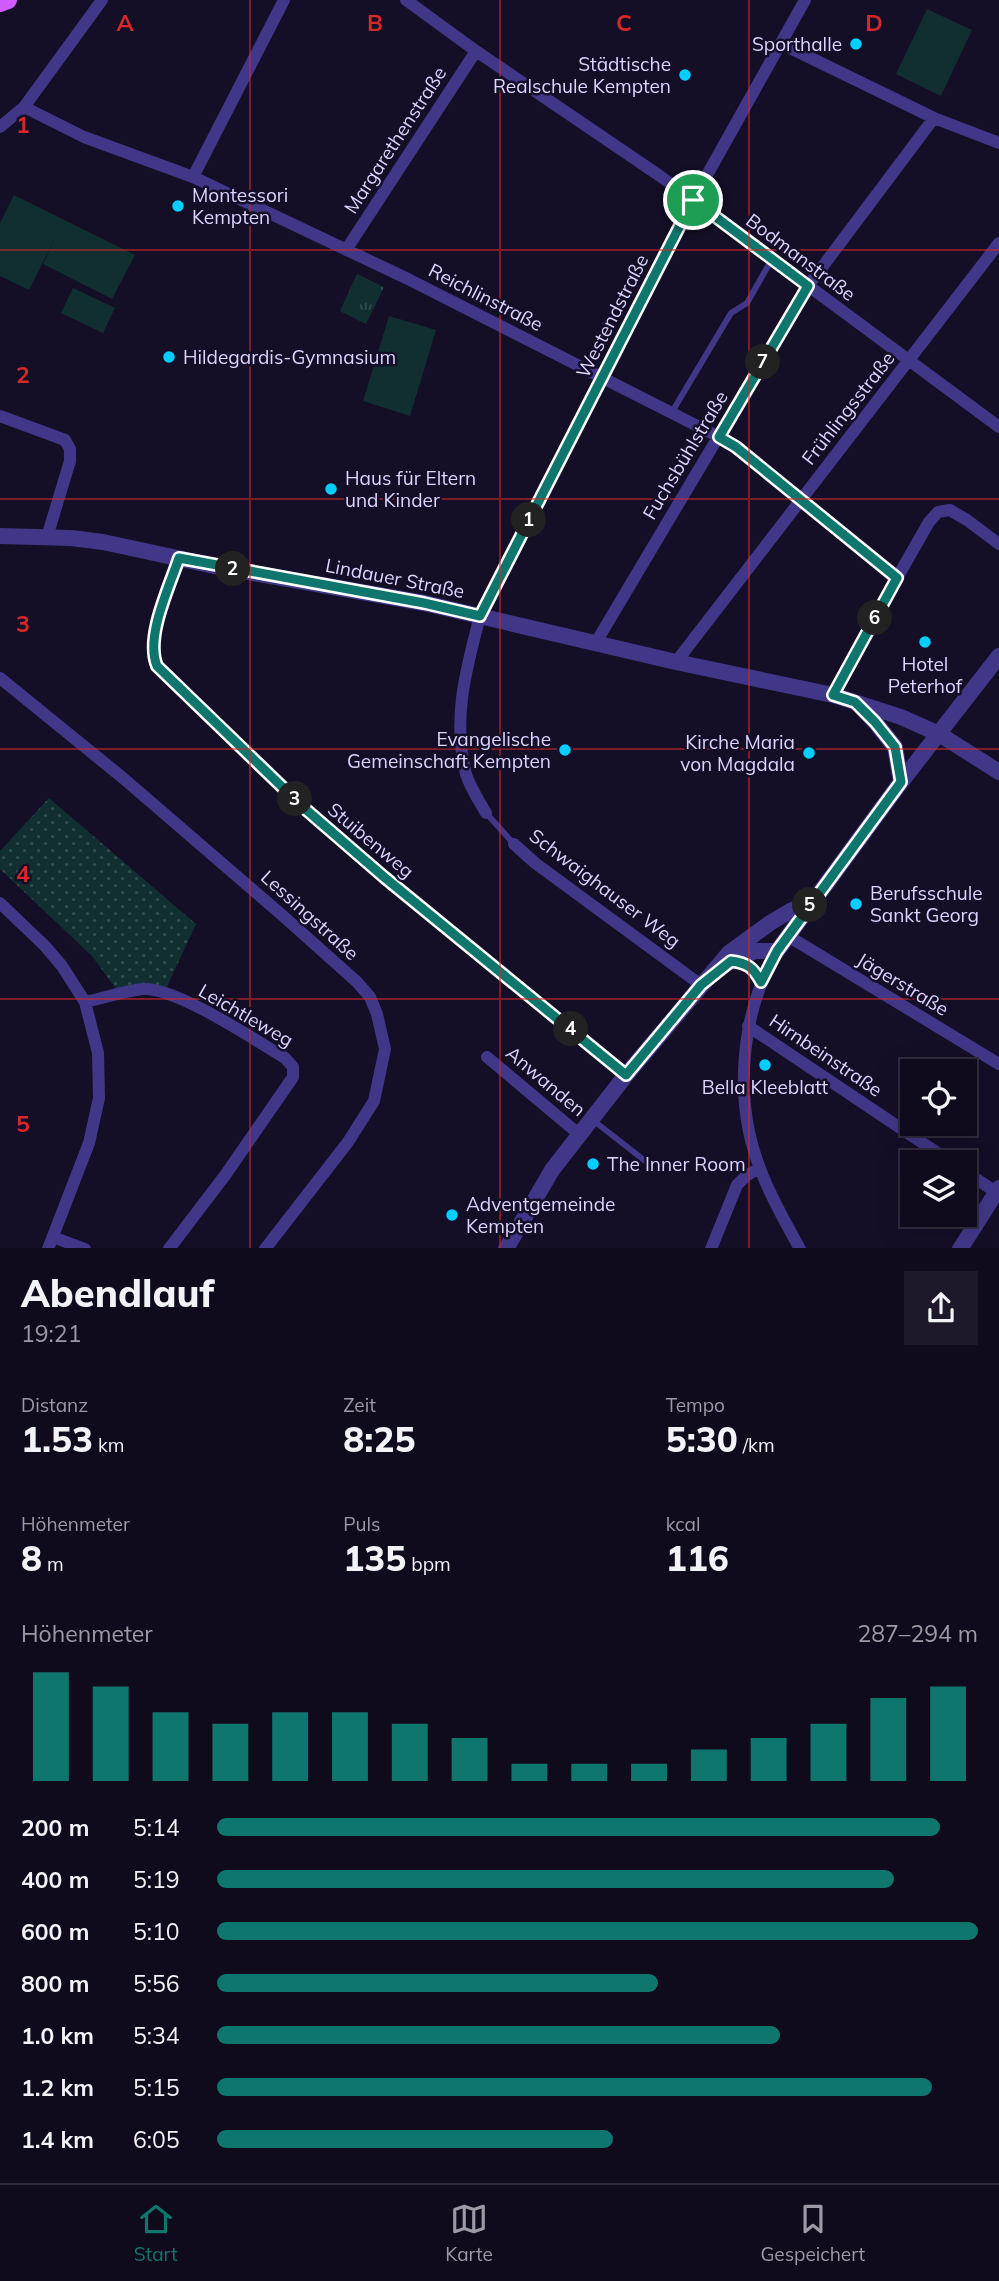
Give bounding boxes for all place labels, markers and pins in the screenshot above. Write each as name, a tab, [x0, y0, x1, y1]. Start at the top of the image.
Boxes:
place label: Sporthalle	[752, 32, 842, 56]
marker: Sporthalle	[848, 36, 864, 52]
place label: Städtische Realschule Kempten	[493, 52, 671, 98]
marker: Städtische Realschule Kempten	[677, 67, 693, 83]
pin	[663, 170, 723, 230]
place label: Montessori Kempten	[192, 183, 288, 229]
marker: Montessori Kempten	[170, 198, 186, 214]
pin: 7	[746, 344, 780, 380]
place label: Hildegardis-Gymnasium	[183, 345, 396, 369]
marker: Hildegardis-Gymnasium	[161, 349, 177, 365]
place label: Haus für Eltern und Kinder	[345, 466, 476, 512]
marker: Haus für Eltern und Kinder	[323, 481, 339, 497]
pin: 1	[512, 503, 546, 538]
pin: 2	[216, 552, 250, 586]
pin: 6	[858, 600, 892, 636]
marker: Hotel Peterhof	[917, 634, 933, 650]
place label: Hotel Peterhof	[888, 652, 963, 698]
place label: Evangelische Gemeinschaft Kempten	[347, 727, 551, 773]
place label: Kirche Maria von Magdala	[680, 730, 795, 776]
marker: Evangelische Gemeinschaft Kempten	[557, 742, 573, 758]
marker: Kirche Maria von Magdala	[801, 745, 817, 761]
pin: 3	[278, 782, 312, 816]
place label: Berufsschule Sankt Georg	[870, 881, 983, 927]
pin: 5	[792, 888, 828, 922]
marker: Berufsschule Sankt Georg	[848, 896, 864, 912]
pin: 4	[554, 1012, 588, 1046]
marker: Bella Kleeblatt	[757, 1057, 773, 1073]
place label: Bella Kleeblatt	[702, 1075, 828, 1099]
place label: The Inner Room	[607, 1152, 746, 1176]
marker: The Inner Room	[585, 1156, 601, 1172]
place label: Adventgemeinde Kempten	[466, 1192, 615, 1238]
marker: Adventgemeinde Kempten	[444, 1207, 460, 1223]

